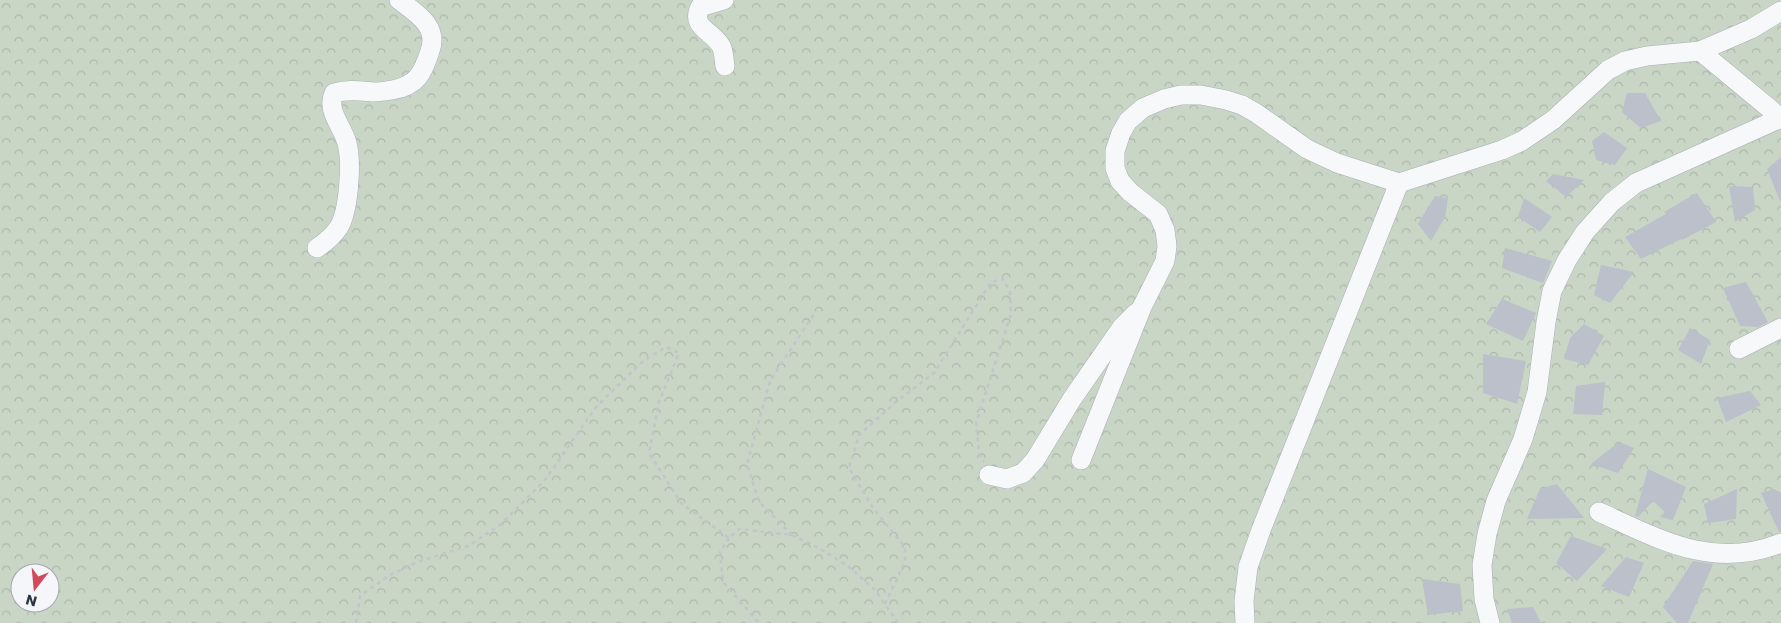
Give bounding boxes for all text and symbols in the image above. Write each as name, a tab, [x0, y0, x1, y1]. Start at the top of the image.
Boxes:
north arrow	[10, 563, 60, 613]
text: N	[24, 589, 39, 612]

